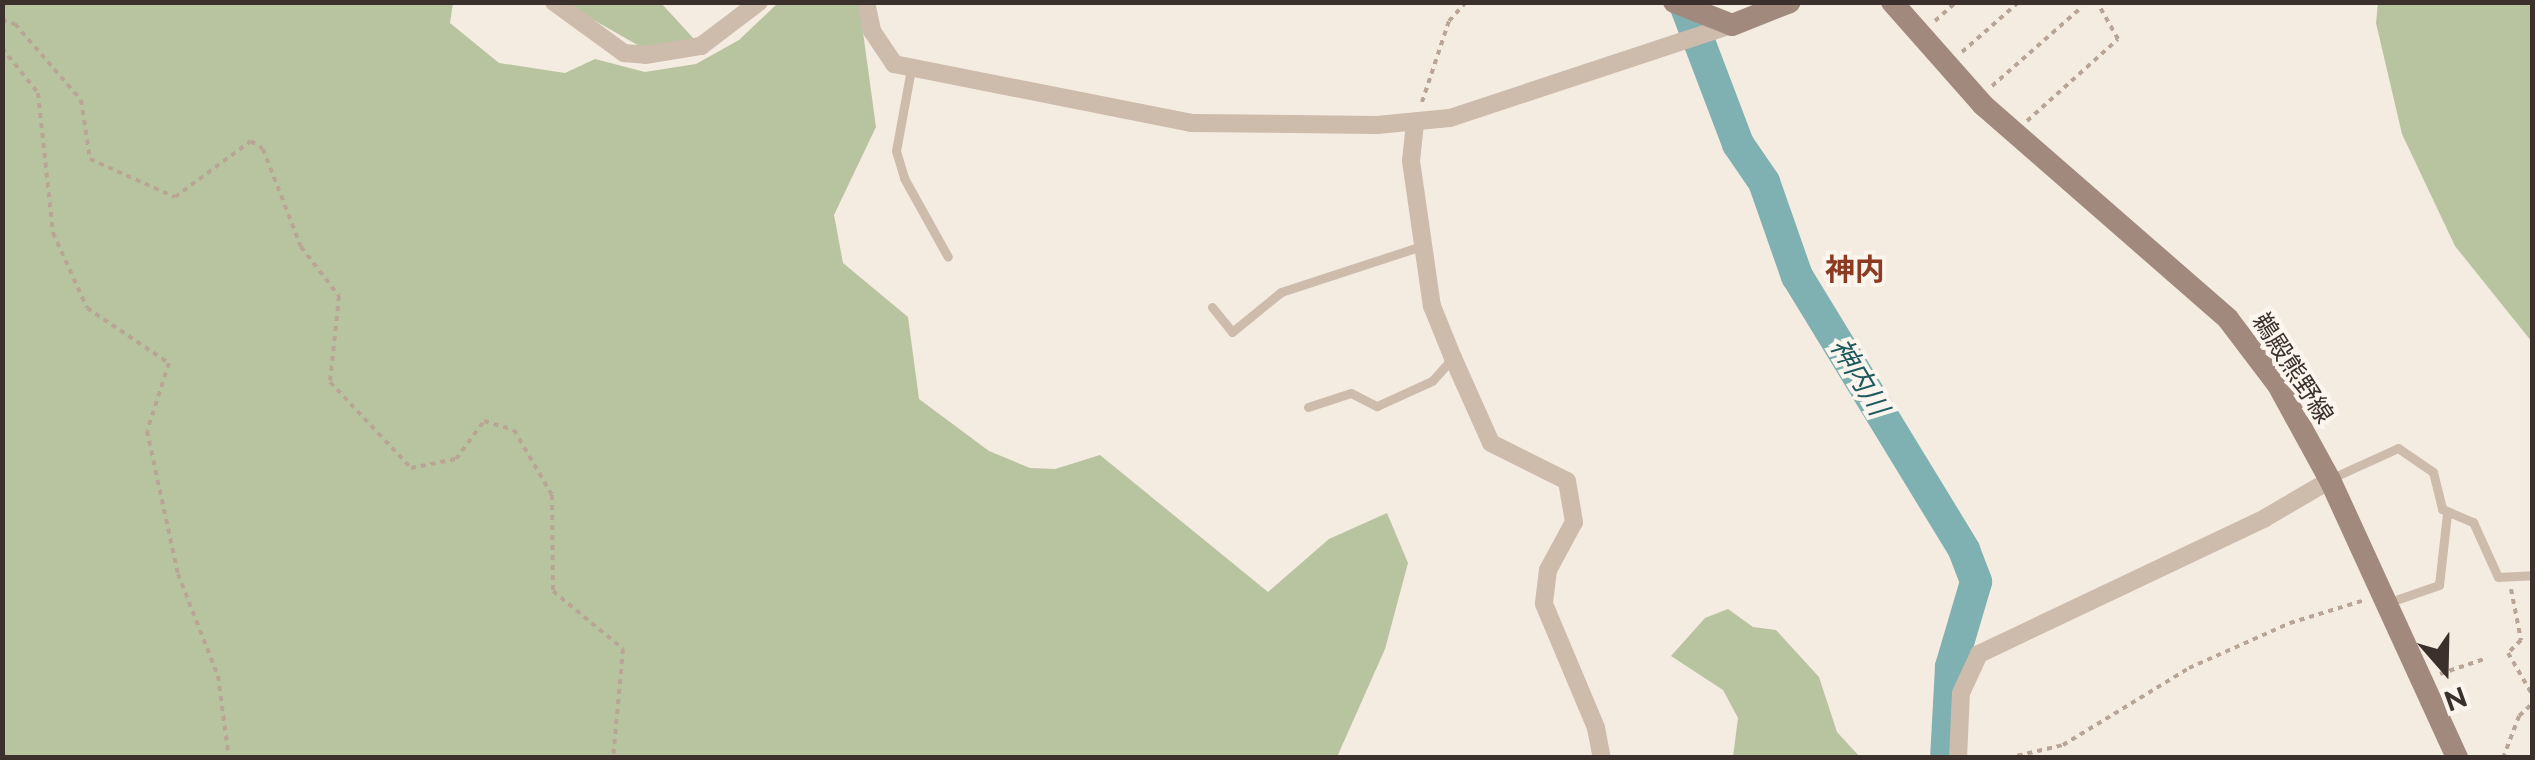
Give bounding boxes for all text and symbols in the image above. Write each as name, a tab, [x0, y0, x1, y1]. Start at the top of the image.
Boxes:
district label: 神内	[1825, 252, 1885, 288]
street label: 鵜殿熊野線	[2246, 307, 2340, 429]
water label: 神内川	[1823, 332, 1895, 422]
north arrow	[2395, 620, 2495, 720]
text: N	[2440, 680, 2471, 718]

